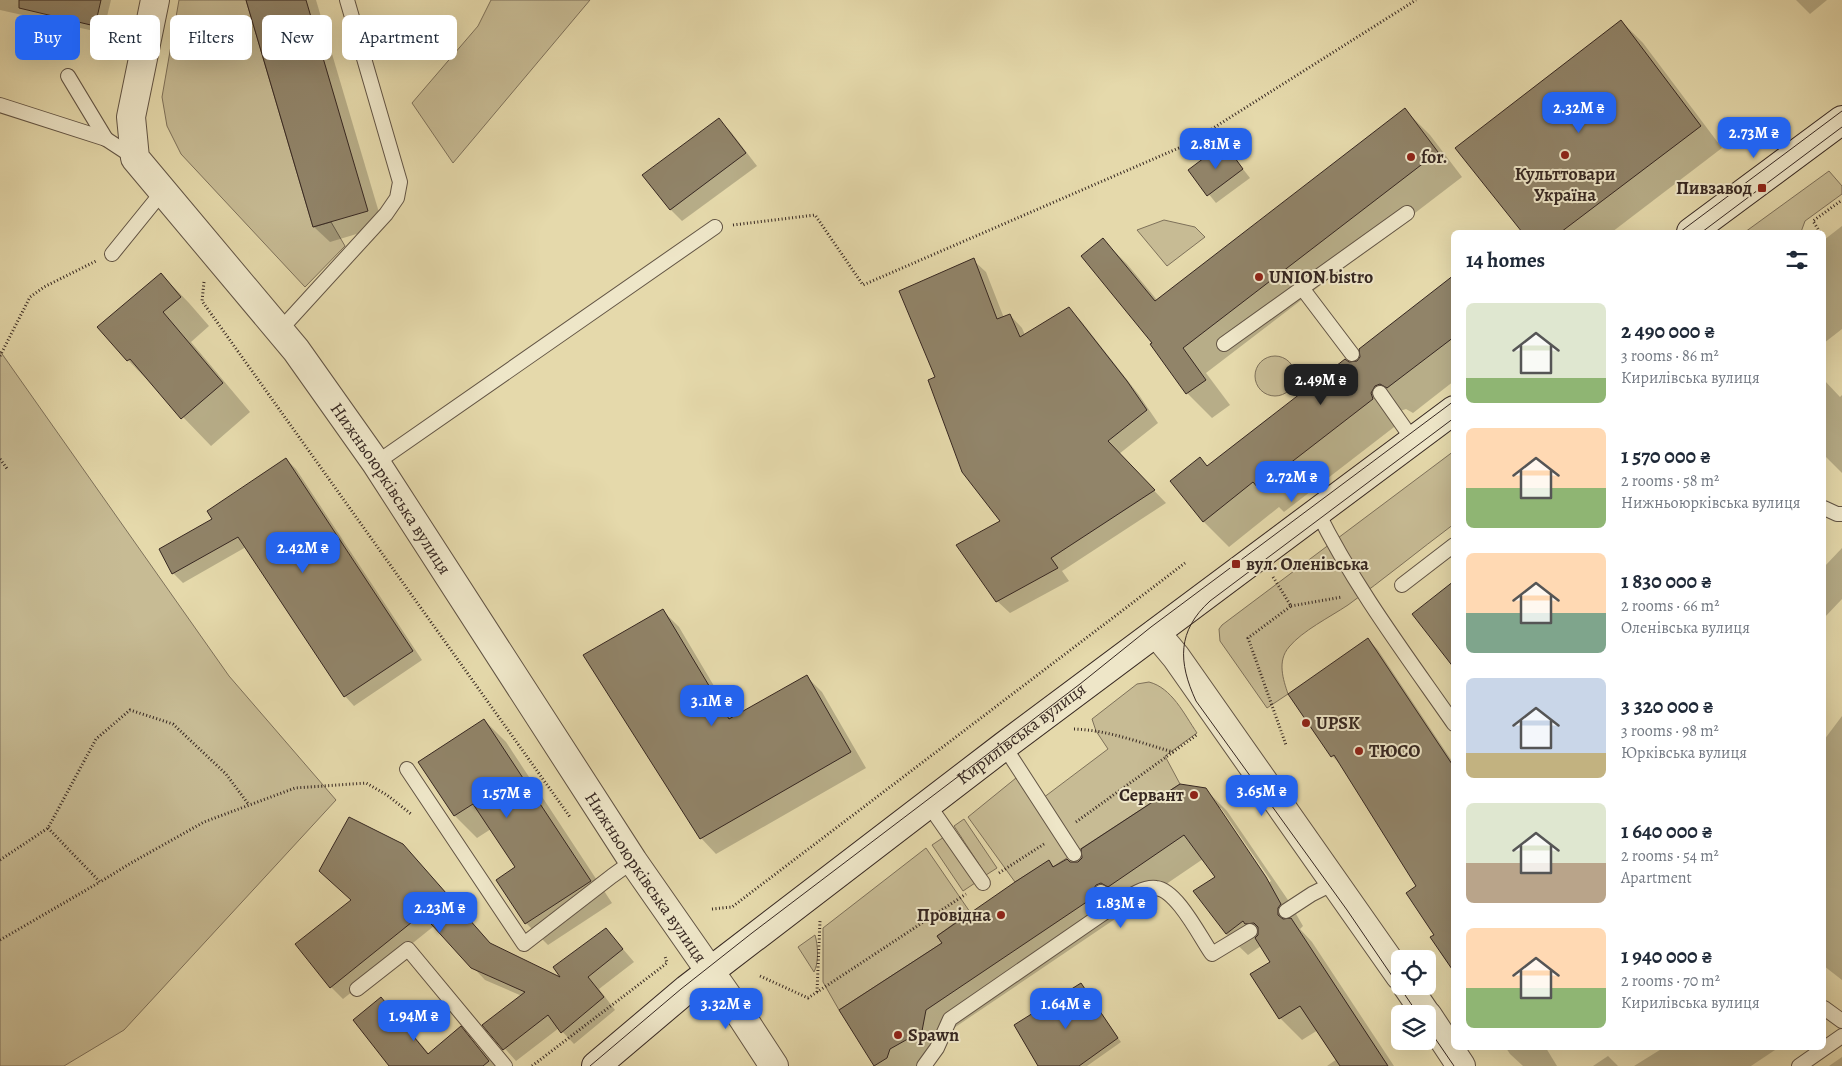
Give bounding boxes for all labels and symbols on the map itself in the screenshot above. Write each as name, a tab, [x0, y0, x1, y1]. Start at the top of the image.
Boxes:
pin: 2.32M ₴	[1533, 92, 1625, 134]
pin: 2.73M ₴	[1708, 116, 1800, 159]
pin: 2.81M ₴	[1170, 128, 1262, 170]
place label: for.	[1421, 145, 1447, 169]
marker: Культтовари Україна	[1559, 149, 1571, 161]
marker: for.	[1405, 151, 1417, 163]
place label: Культтовари Україна	[1515, 162, 1616, 207]
place label: Пивзавод	[1676, 176, 1752, 200]
marker: Пивзавод	[1756, 182, 1768, 194]
place label: UNION bistro	[1269, 265, 1373, 289]
marker: UNION bistro	[1253, 271, 1265, 283]
pin: 2.49M ₴	[1275, 364, 1367, 406]
street label: Нижньоюрківська вулиця	[325, 398, 457, 579]
pin: 2.72M ₴	[1246, 460, 1338, 503]
pin: 2.42M ₴	[257, 532, 349, 574]
place label: вул. Оленівська	[1246, 552, 1369, 576]
marker: вул. Оленівська	[1230, 558, 1242, 570]
street label: Кирилівська вулиця	[952, 677, 1091, 790]
pin: 3.1M ₴	[671, 684, 753, 727]
place label: UPSK	[1316, 711, 1360, 735]
marker: UPSK	[1300, 717, 1312, 729]
place label: ТЮСО	[1369, 739, 1420, 763]
marker: ТЮСО	[1353, 745, 1365, 757]
pin: 3.65M ₴	[1216, 774, 1308, 817]
pin: 1.57M ₴	[461, 776, 553, 819]
place label: Сервант	[1119, 783, 1184, 807]
street label: Нижньоюрківська вулиця	[579, 787, 712, 968]
marker: Сервант	[1188, 789, 1200, 801]
pin: 1.83M ₴	[1075, 886, 1167, 929]
pin: 2.23M ₴	[394, 892, 486, 934]
place label: Провідна	[917, 903, 991, 927]
marker: Провідна	[995, 909, 1007, 921]
pin: 3.32M ₴	[680, 988, 772, 1030]
pin: 1.64M ₴	[1020, 988, 1112, 1030]
pin: 1.94M ₴	[368, 1000, 460, 1042]
place label: Spawn	[908, 1023, 959, 1047]
marker: Spawn	[892, 1029, 904, 1041]

